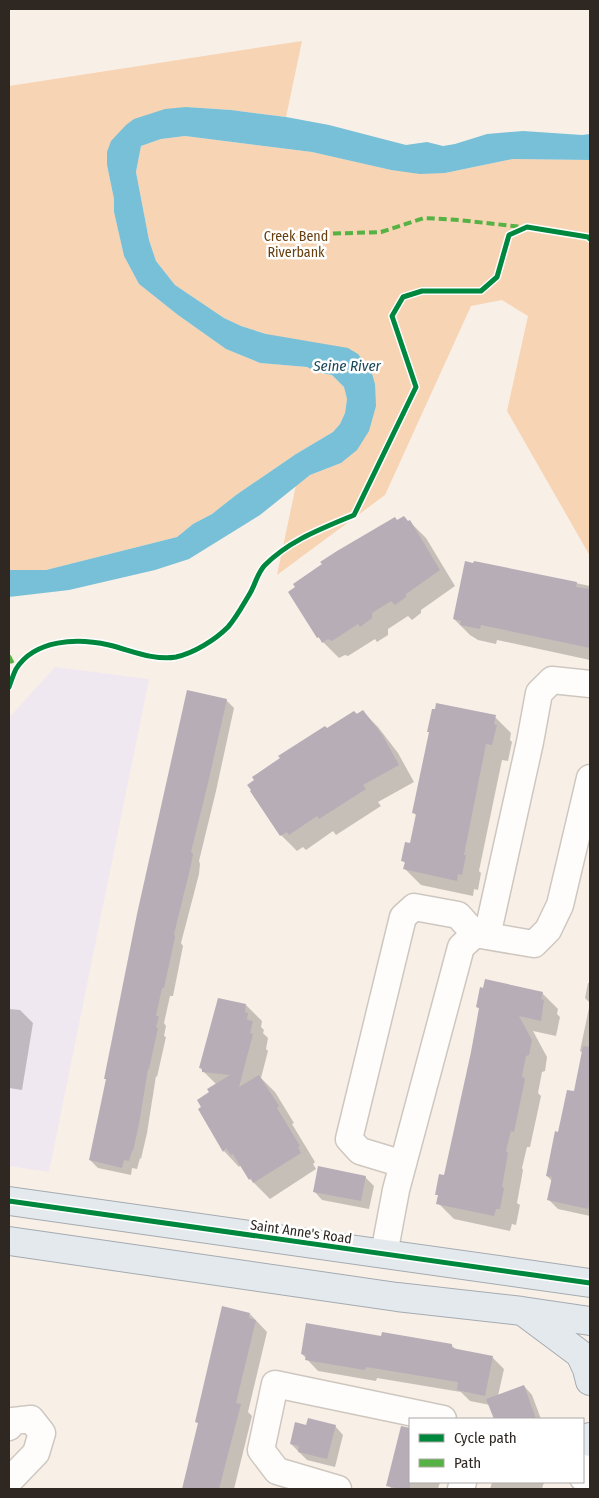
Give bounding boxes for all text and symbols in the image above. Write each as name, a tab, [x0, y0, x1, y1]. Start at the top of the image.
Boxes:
park label: Creek Bend Riverbank	[264, 228, 328, 261]
water label: Seine River	[312, 357, 382, 375]
street label: Saint Anne's Road	[249, 1216, 353, 1248]
legend	[409, 1418, 584, 1483]
text: Cycle path	[454, 1429, 517, 1447]
text: Path	[454, 1454, 481, 1472]

